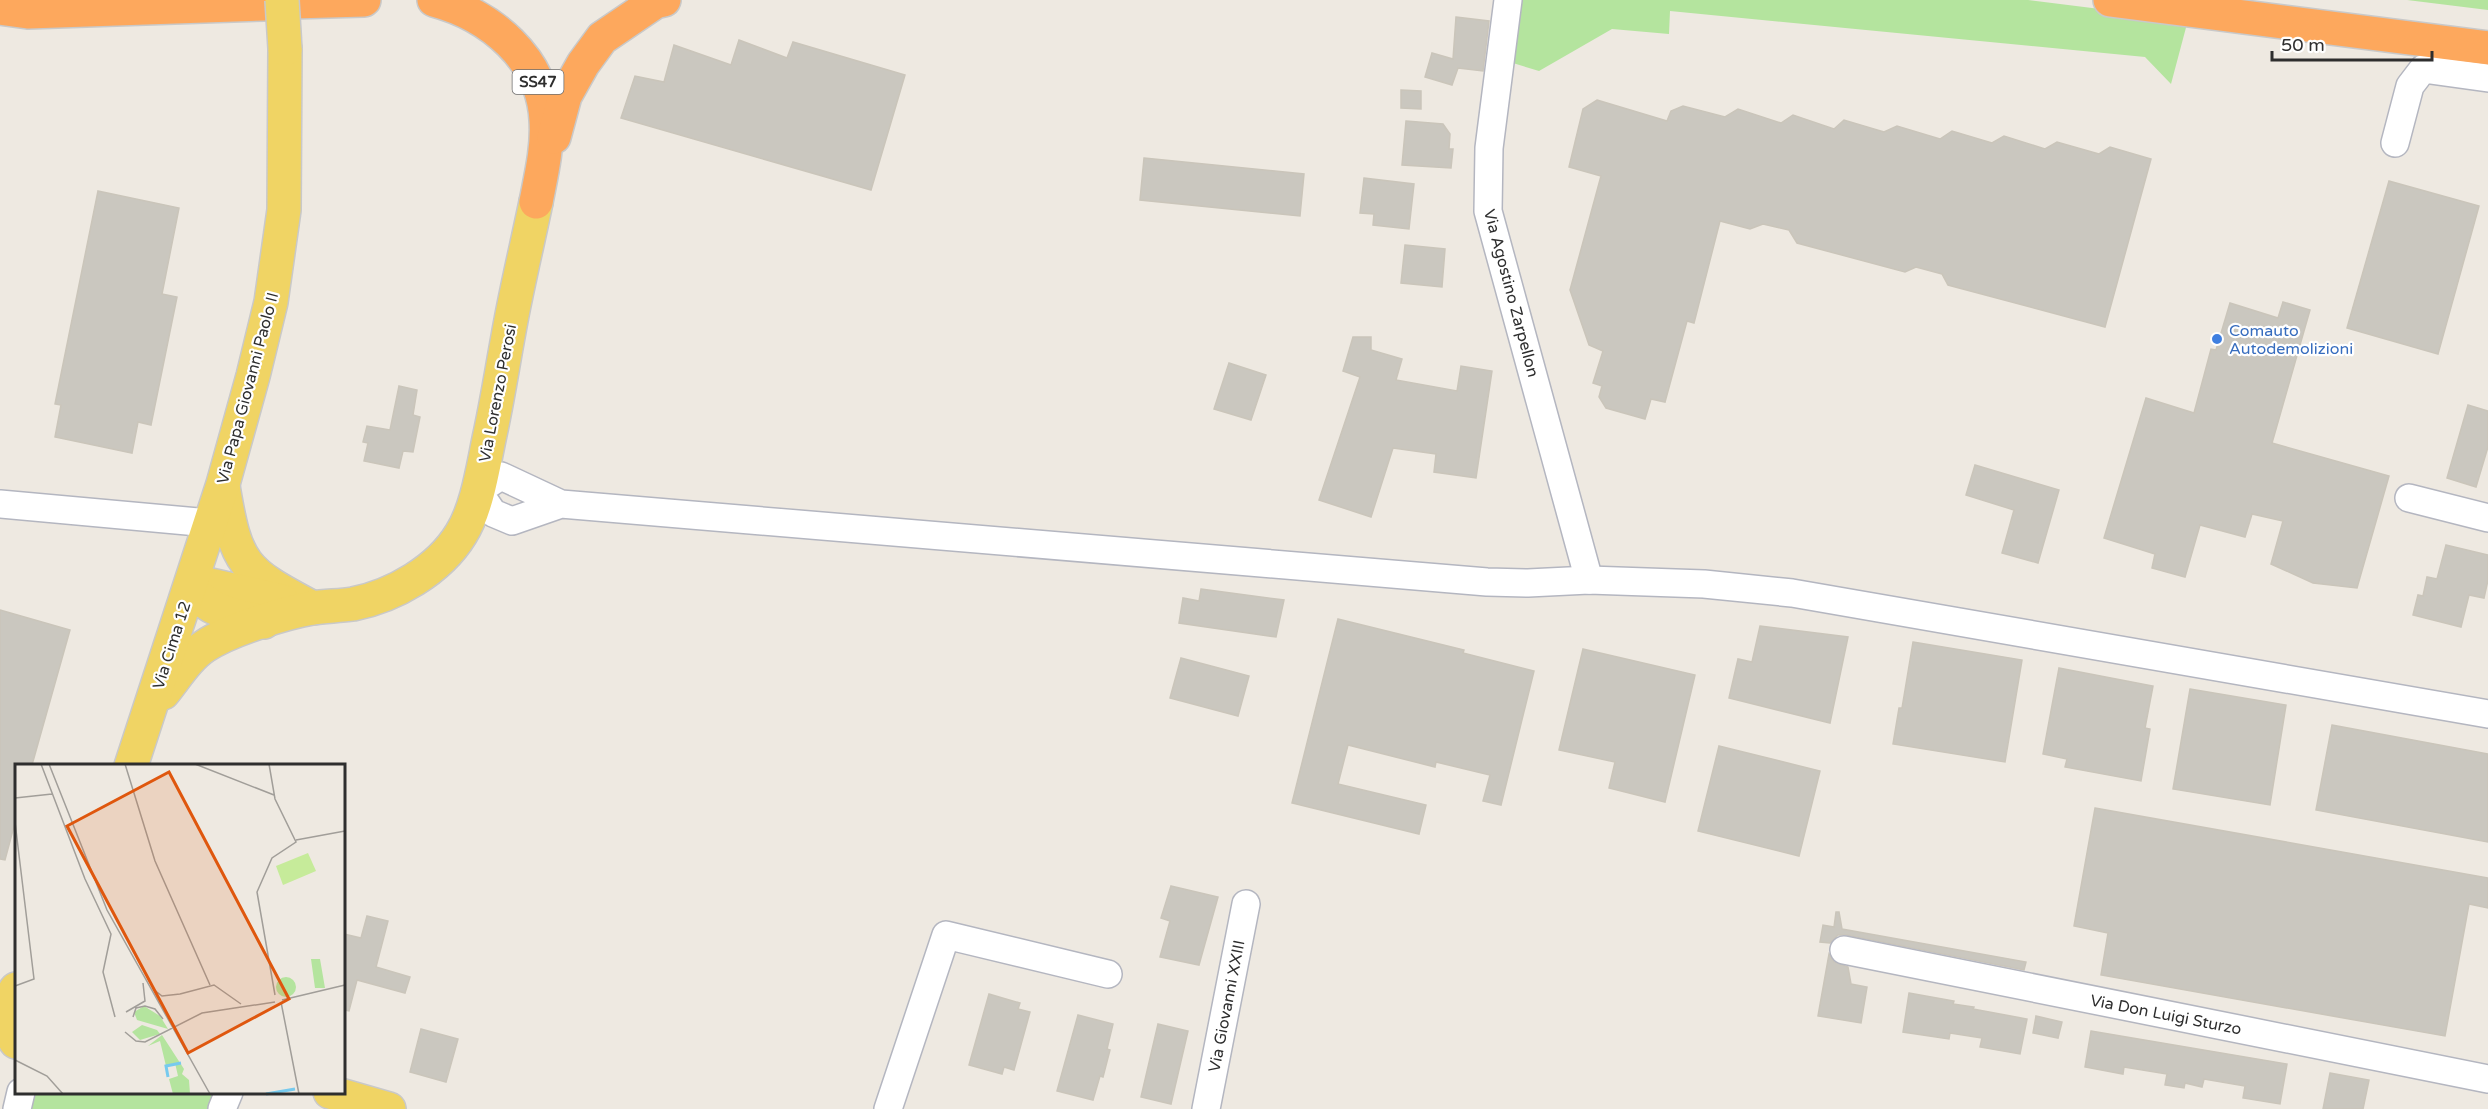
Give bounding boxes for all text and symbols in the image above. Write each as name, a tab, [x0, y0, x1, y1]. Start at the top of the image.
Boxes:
scale bar	[2272, 24, 2432, 62]
text: 50 m	[2281, 34, 2325, 56]
road number: SS47	[512, 70, 564, 94]
street label: Via Agostino Zarpellon	[1479, 207, 1543, 379]
street label: Via Papa Giovanni Paolo II	[213, 290, 283, 486]
place label: Comauto Autodemolizioni	[2229, 321, 2353, 359]
street label: Via Lorenzo Perosi	[475, 322, 521, 464]
marker: Comauto Autodemolizioni	[2210, 332, 2224, 346]
street label: Via Cima 12	[148, 599, 196, 692]
inset map	[15, 764, 345, 1094]
street label: Via Giovanni XXIII	[1204, 938, 1250, 1074]
street label: Via Don Luigi Sturzo	[2088, 990, 2243, 1039]

